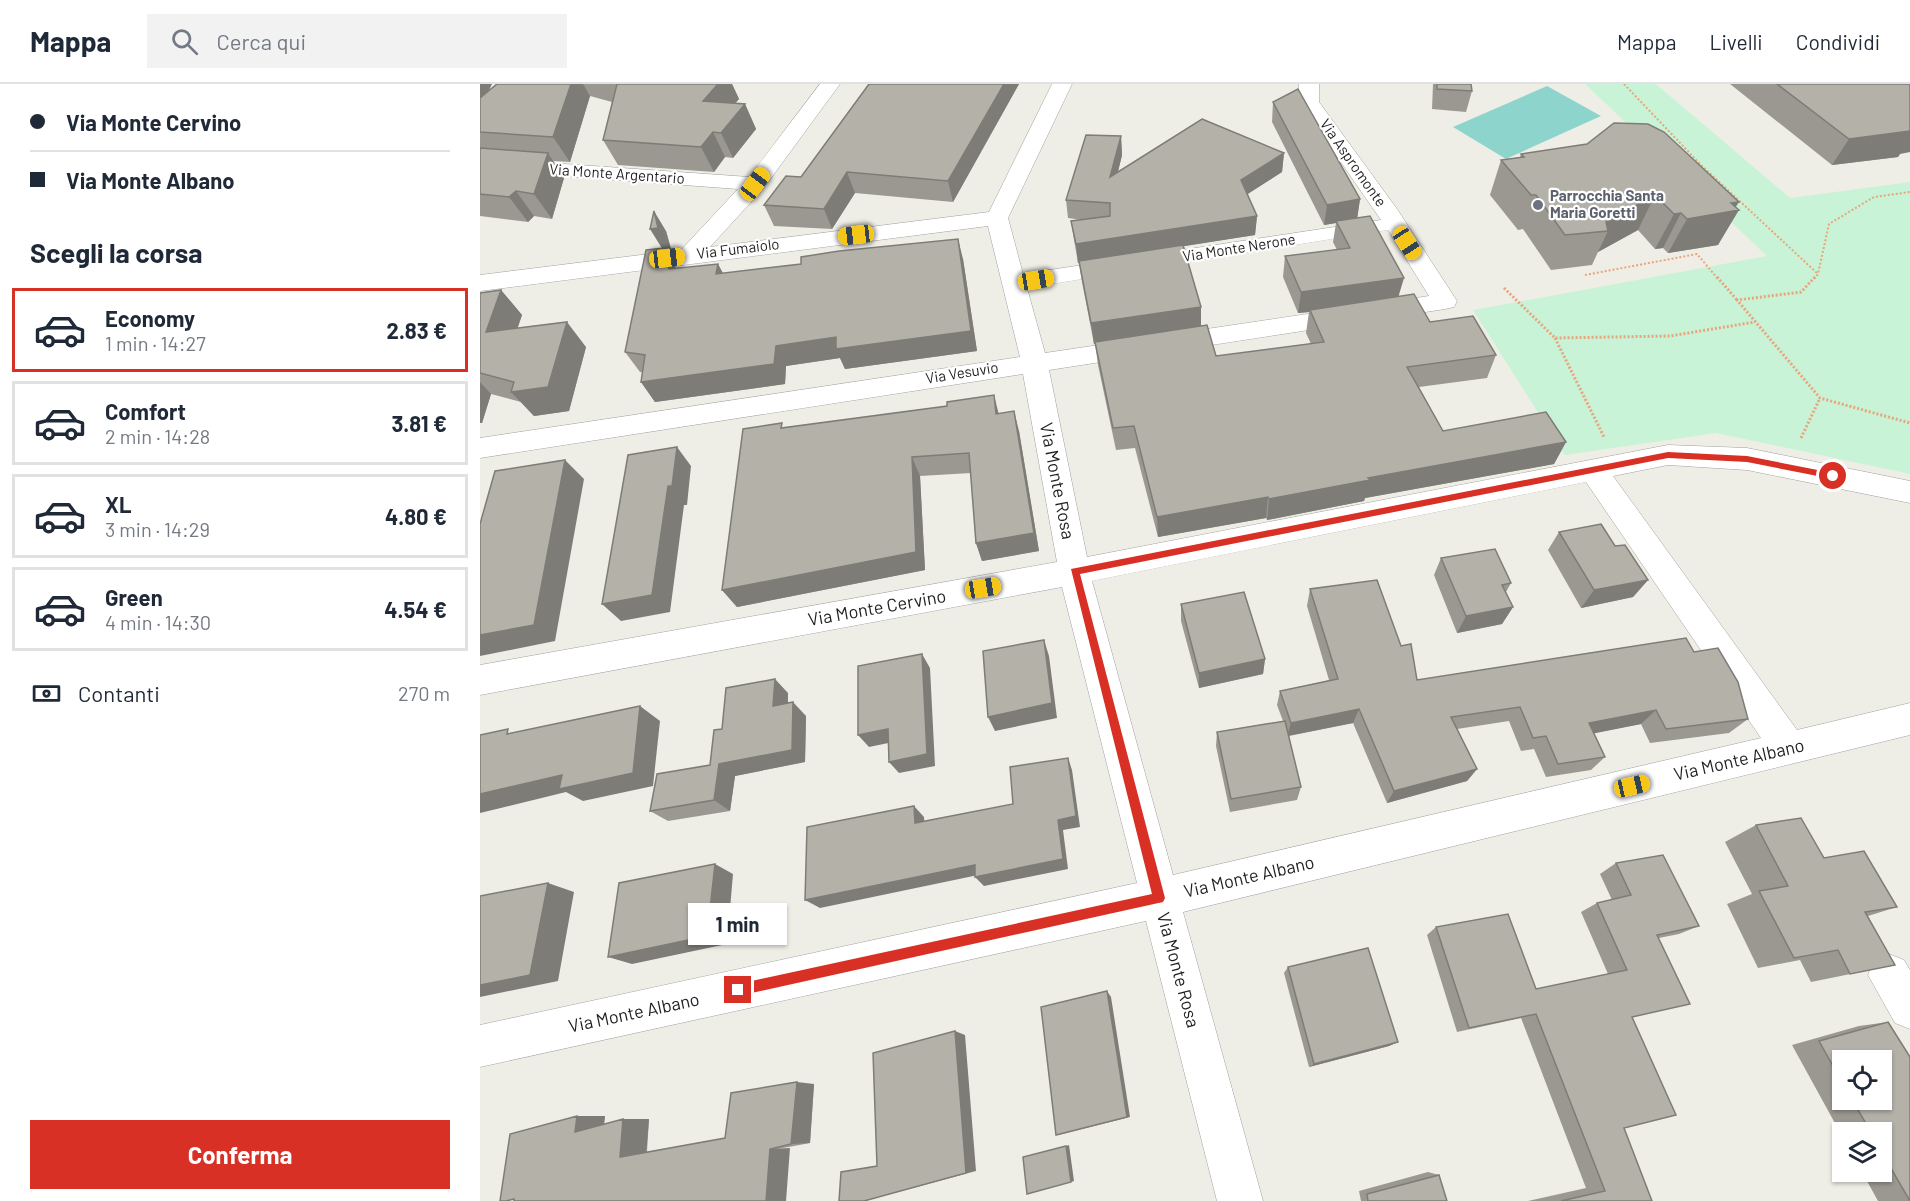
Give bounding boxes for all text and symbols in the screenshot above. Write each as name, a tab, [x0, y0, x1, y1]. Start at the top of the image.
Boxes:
search box	[147, 14, 567, 68]
text: Mappa	[30, 24, 111, 58]
icon: search	[168, 25, 201, 58]
text: Cerca qui	[216, 28, 306, 54]
text: Mappa	[1617, 29, 1677, 54]
text: Livelli	[1710, 29, 1763, 54]
text: Condividi	[1796, 29, 1880, 54]
text: Via Monte Cervino	[66, 109, 241, 135]
street label: Via Aspromonte	[1317, 115, 1391, 210]
street label: Via Monte Argentario	[549, 159, 685, 187]
car	[737, 164, 773, 204]
text: Via Monte Albano	[66, 167, 234, 193]
place label: Parrocchia Santa Maria Goretti	[1550, 186, 1664, 221]
marker: Parrocchia Santa Maria Goretti	[1531, 198, 1545, 212]
car	[1390, 223, 1424, 263]
car	[837, 224, 875, 246]
street label: Via Monte Nerone	[1181, 229, 1297, 265]
street label: Via Fumaiolo	[695, 234, 780, 262]
text: Scegli la corsa	[30, 236, 203, 268]
car	[648, 247, 686, 269]
car	[1017, 268, 1055, 292]
icon: car	[33, 303, 87, 357]
text: Economy	[105, 305, 195, 331]
text: 2.83 €	[387, 317, 447, 343]
text: 1 min · 14:27	[105, 331, 206, 355]
street label: Via Vesuvio	[924, 357, 1000, 387]
icon: car	[33, 396, 87, 450]
text: Comfort	[105, 398, 186, 424]
text: 3.81 €	[391, 410, 447, 436]
street label: Via Monte Rosa	[1036, 421, 1080, 541]
text: 2 min · 14:28	[105, 424, 210, 448]
route start	[1819, 462, 1846, 489]
icon: car	[33, 489, 87, 543]
text: XL	[105, 491, 131, 517]
text: 4.80 €	[385, 503, 447, 529]
text: 3 min · 14:29	[105, 517, 210, 541]
car	[964, 576, 1002, 600]
icon: car	[33, 582, 87, 636]
text: Green	[105, 584, 163, 610]
street label: Via Monte Cervino	[806, 584, 948, 630]
text: 4.54 €	[384, 596, 447, 622]
text: 4 min · 14:30	[105, 610, 211, 634]
icon: cash	[30, 677, 63, 710]
text: Contanti	[78, 680, 160, 706]
text: 270 m	[398, 681, 450, 705]
street label: Via Monte Albano	[1671, 733, 1806, 785]
car	[1612, 773, 1652, 799]
street label: Via Monte Albano	[1181, 850, 1316, 902]
callout: 1 min	[688, 903, 788, 945]
street label: Via Monte Rosa	[1153, 910, 1205, 1030]
text: 1 min	[716, 912, 759, 936]
route end	[724, 976, 751, 1003]
street label: Via Monte Albano	[566, 987, 701, 1037]
map controls	[1832, 1050, 1892, 1182]
button: locate	[1832, 1050, 1892, 1110]
button: Conferma	[30, 1120, 450, 1189]
button: layers	[1832, 1122, 1892, 1182]

